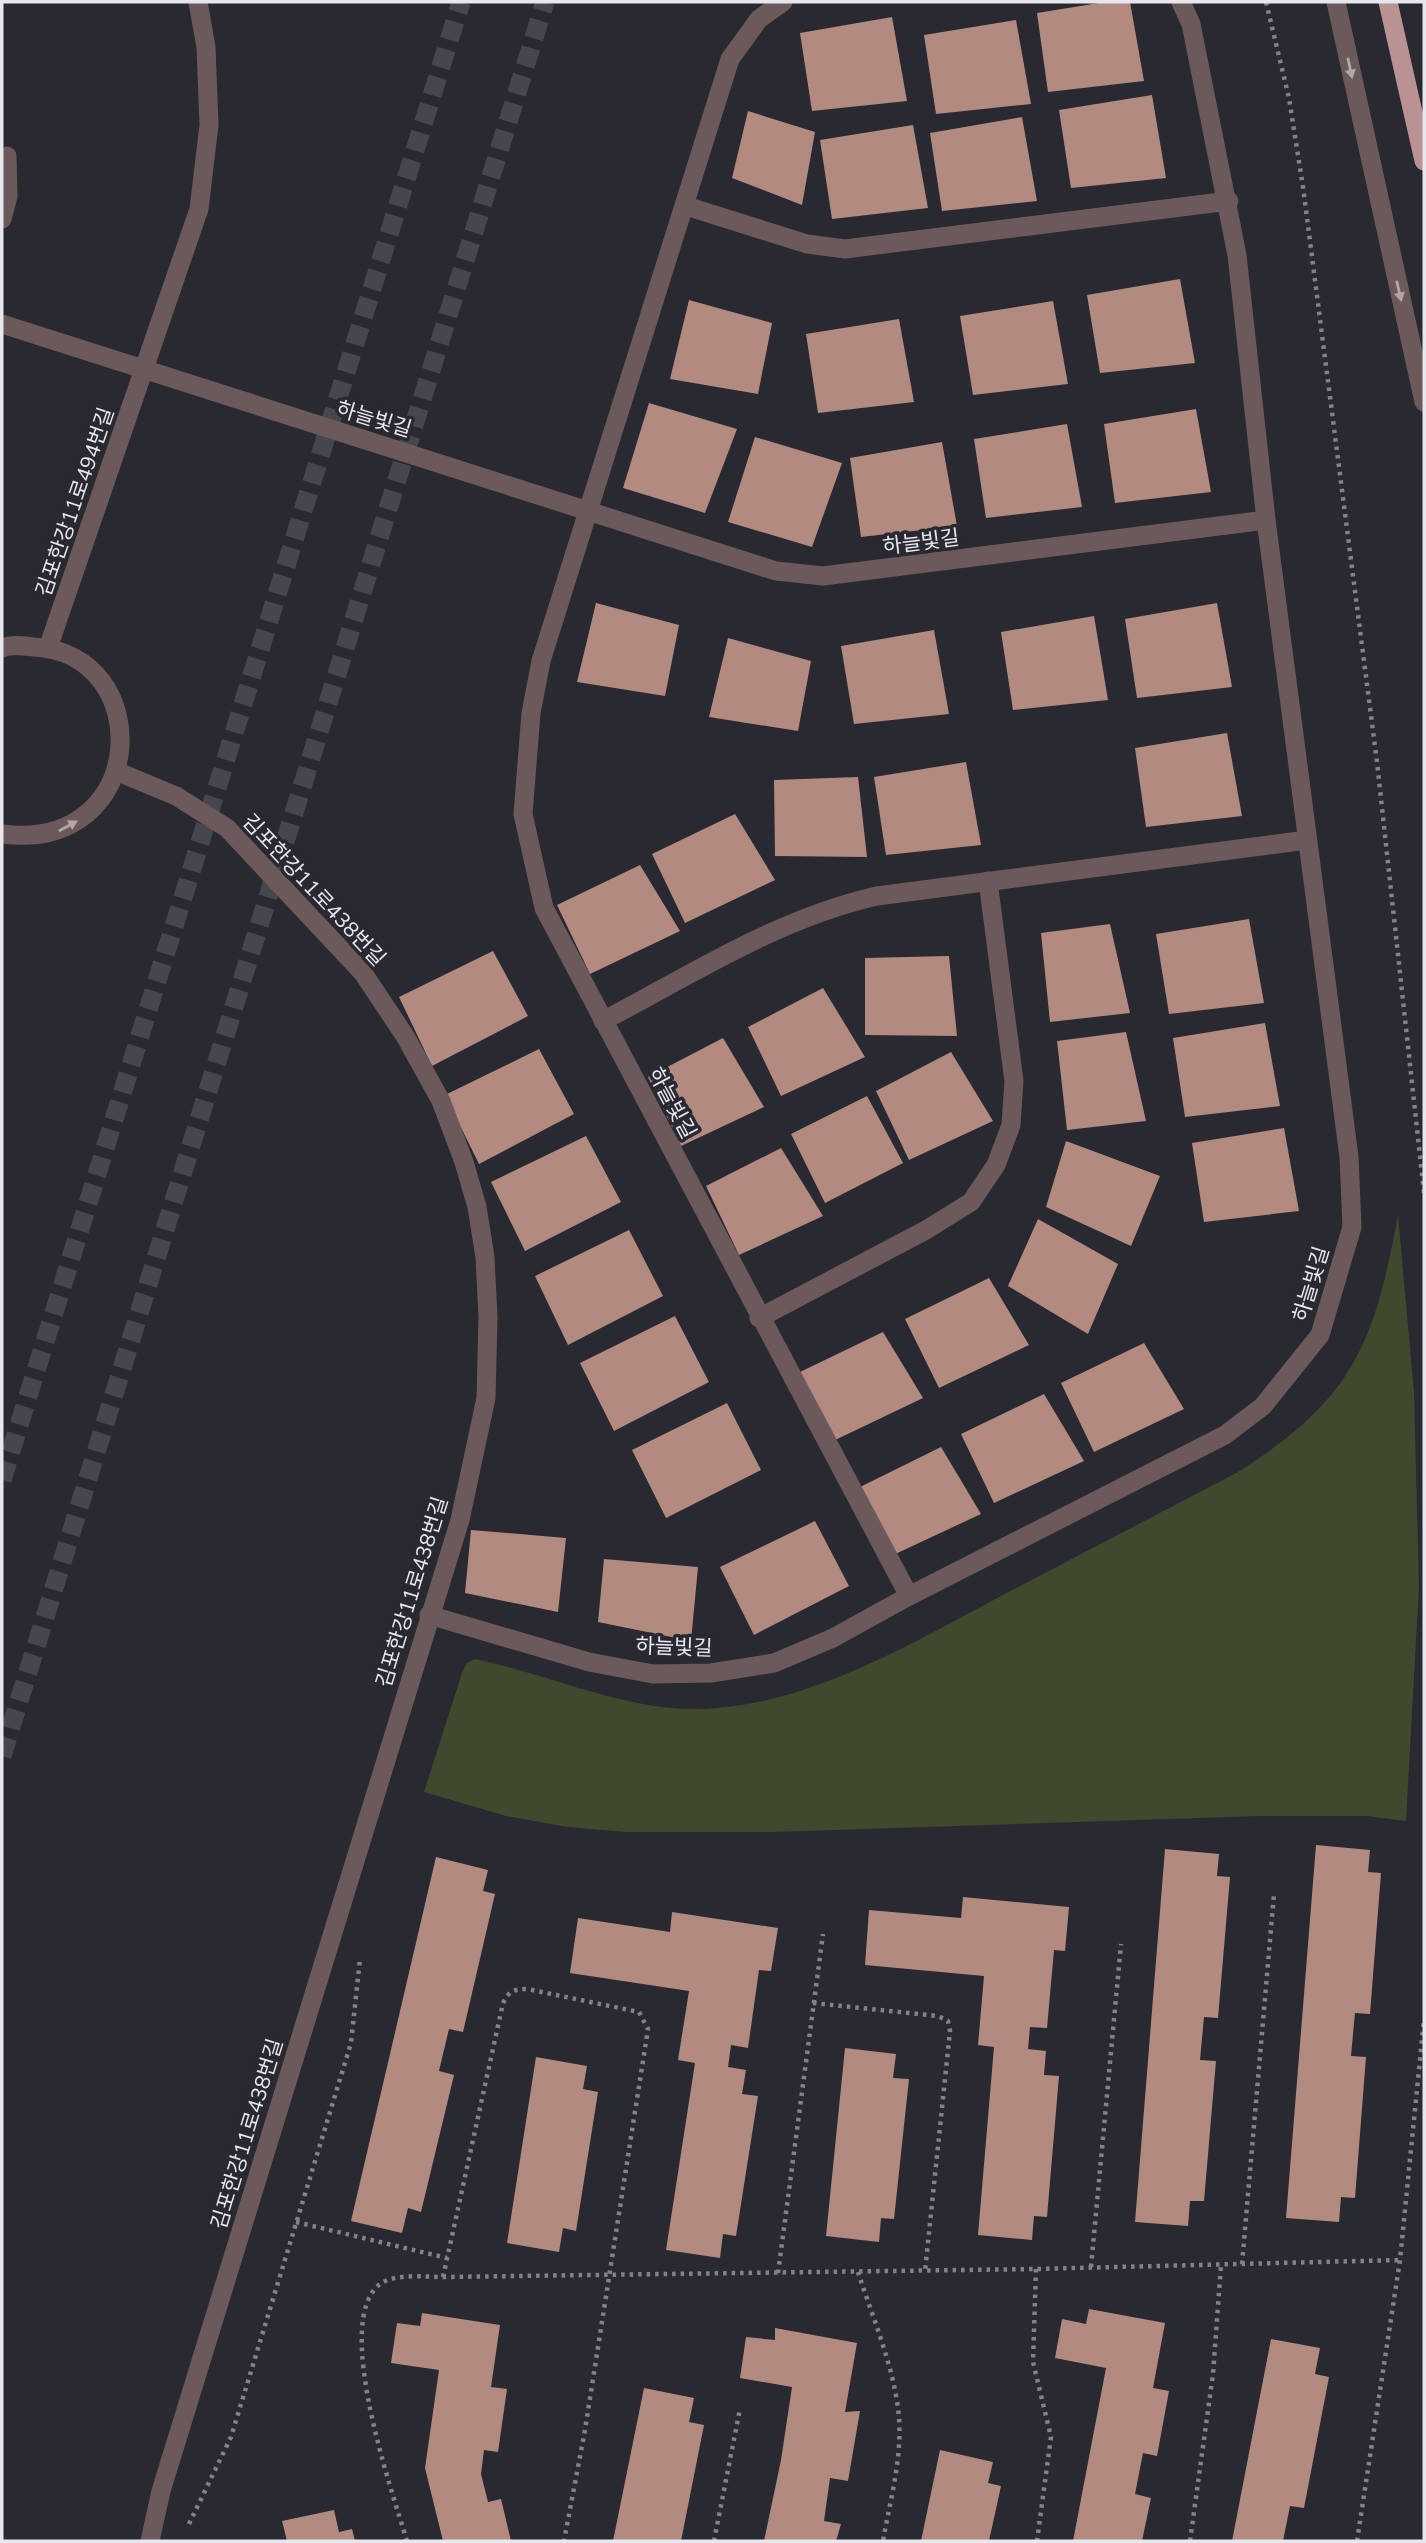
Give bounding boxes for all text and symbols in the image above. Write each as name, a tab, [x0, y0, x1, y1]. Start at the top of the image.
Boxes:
one-way arrow	[1345, 57, 1356, 79]
one-way arrow	[1394, 280, 1405, 302]
street label: 하늘빛길	[333, 394, 415, 444]
street label: 김포한강11로494번길	[29, 404, 121, 600]
street label: 하늘빛길	[881, 523, 961, 561]
street label: 김포한강11로438번길	[236, 808, 392, 972]
one-way arrow	[58, 820, 78, 832]
street label: 하늘빛길	[641, 1062, 703, 1144]
street label: 하늘빛길	[1286, 1243, 1336, 1325]
street label: 김포한강11로438번길	[370, 1493, 454, 1691]
street label: 하늘빛길	[635, 1632, 713, 1662]
street label: 김포한강11로438번길	[205, 2035, 289, 2233]

